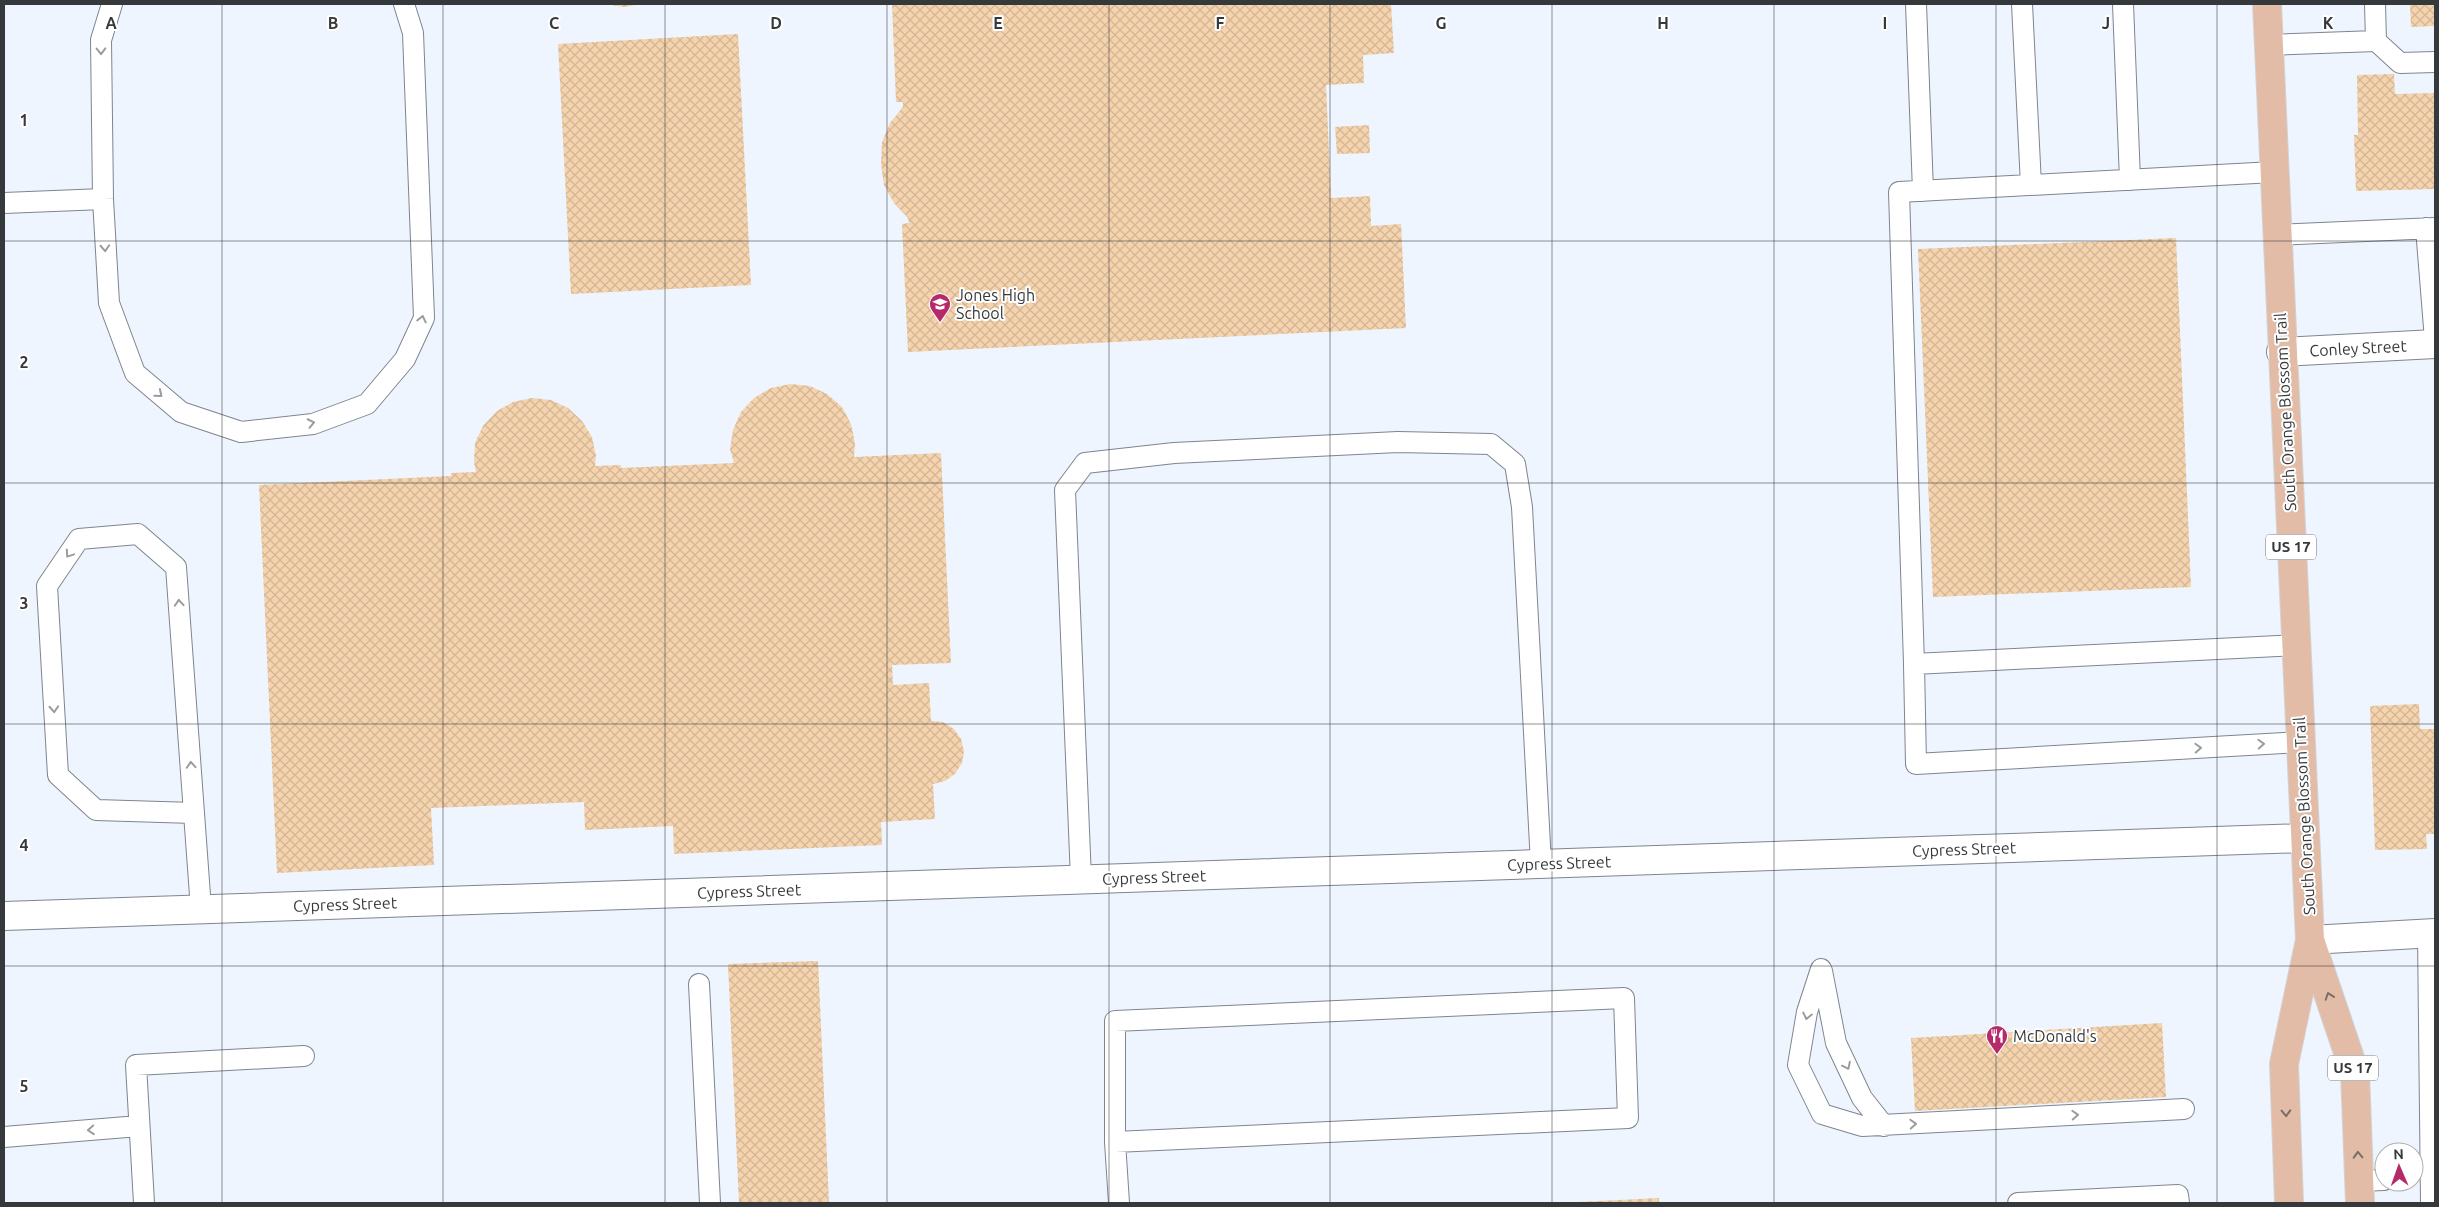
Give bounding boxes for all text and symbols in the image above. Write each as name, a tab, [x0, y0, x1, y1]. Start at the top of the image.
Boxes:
text: A	[105, 14, 117, 32]
text: B	[328, 14, 338, 32]
text: C	[549, 14, 559, 32]
text: D	[770, 14, 782, 32]
text: E	[993, 14, 1003, 32]
text: F	[1216, 14, 1225, 32]
text: G	[1435, 14, 1447, 32]
text: H	[1657, 14, 1669, 32]
text: I	[1883, 14, 1887, 32]
text: J	[2102, 14, 2110, 32]
text: K	[2323, 14, 2334, 32]
one-way arrow	[96, 47, 106, 55]
text: 1	[19, 111, 29, 129]
one-way arrow	[100, 244, 111, 252]
place label: Jones High School	[956, 286, 1035, 322]
school or university icon: Jones High School	[928, 292, 952, 323]
street label: South Orange Blossom Trail	[2271, 312, 2299, 512]
one-way arrow	[416, 314, 427, 323]
street label: Conley Street	[2309, 336, 2408, 360]
text: 2	[19, 353, 29, 371]
one-way arrow	[153, 388, 162, 396]
one-way arrow	[307, 418, 316, 429]
road number: US 17	[2266, 534, 2316, 560]
one-way arrow	[66, 548, 75, 557]
text: 3	[19, 594, 29, 612]
one-way arrow	[173, 598, 184, 606]
one-way arrow	[49, 706, 60, 714]
street label: South Orange Blossom Trail	[2290, 716, 2318, 916]
one-way arrow	[2257, 739, 2265, 750]
one-way arrow	[2194, 742, 2202, 753]
one-way arrow	[185, 760, 196, 768]
text: 4	[19, 836, 29, 854]
street label: Cypress Street	[1912, 838, 2017, 860]
street label: Cypress Street	[1507, 852, 1612, 874]
street label: Cypress Street	[1102, 866, 1207, 888]
street label: Cypress Street	[697, 880, 802, 902]
street label: Cypress Street	[293, 893, 398, 915]
one-way arrow	[2325, 993, 2335, 1001]
one-way arrow	[1802, 1011, 1813, 1020]
restaurant icon: McDonald's	[1985, 1024, 2009, 1055]
place label: McDonald's	[2013, 1027, 2097, 1045]
road number: US 17	[2328, 1056, 2378, 1080]
one-way arrow	[1841, 1061, 1851, 1070]
text: 5	[19, 1077, 29, 1095]
one-way arrow	[2280, 1109, 2291, 1117]
one-way arrow	[2071, 1110, 2079, 1121]
one-way arrow	[1909, 1119, 1917, 1130]
one-way arrow	[86, 1124, 94, 1135]
north arrow	[2374, 1142, 2424, 1192]
text: N	[2393, 1146, 2404, 1162]
one-way arrow	[2353, 1150, 2363, 1158]

